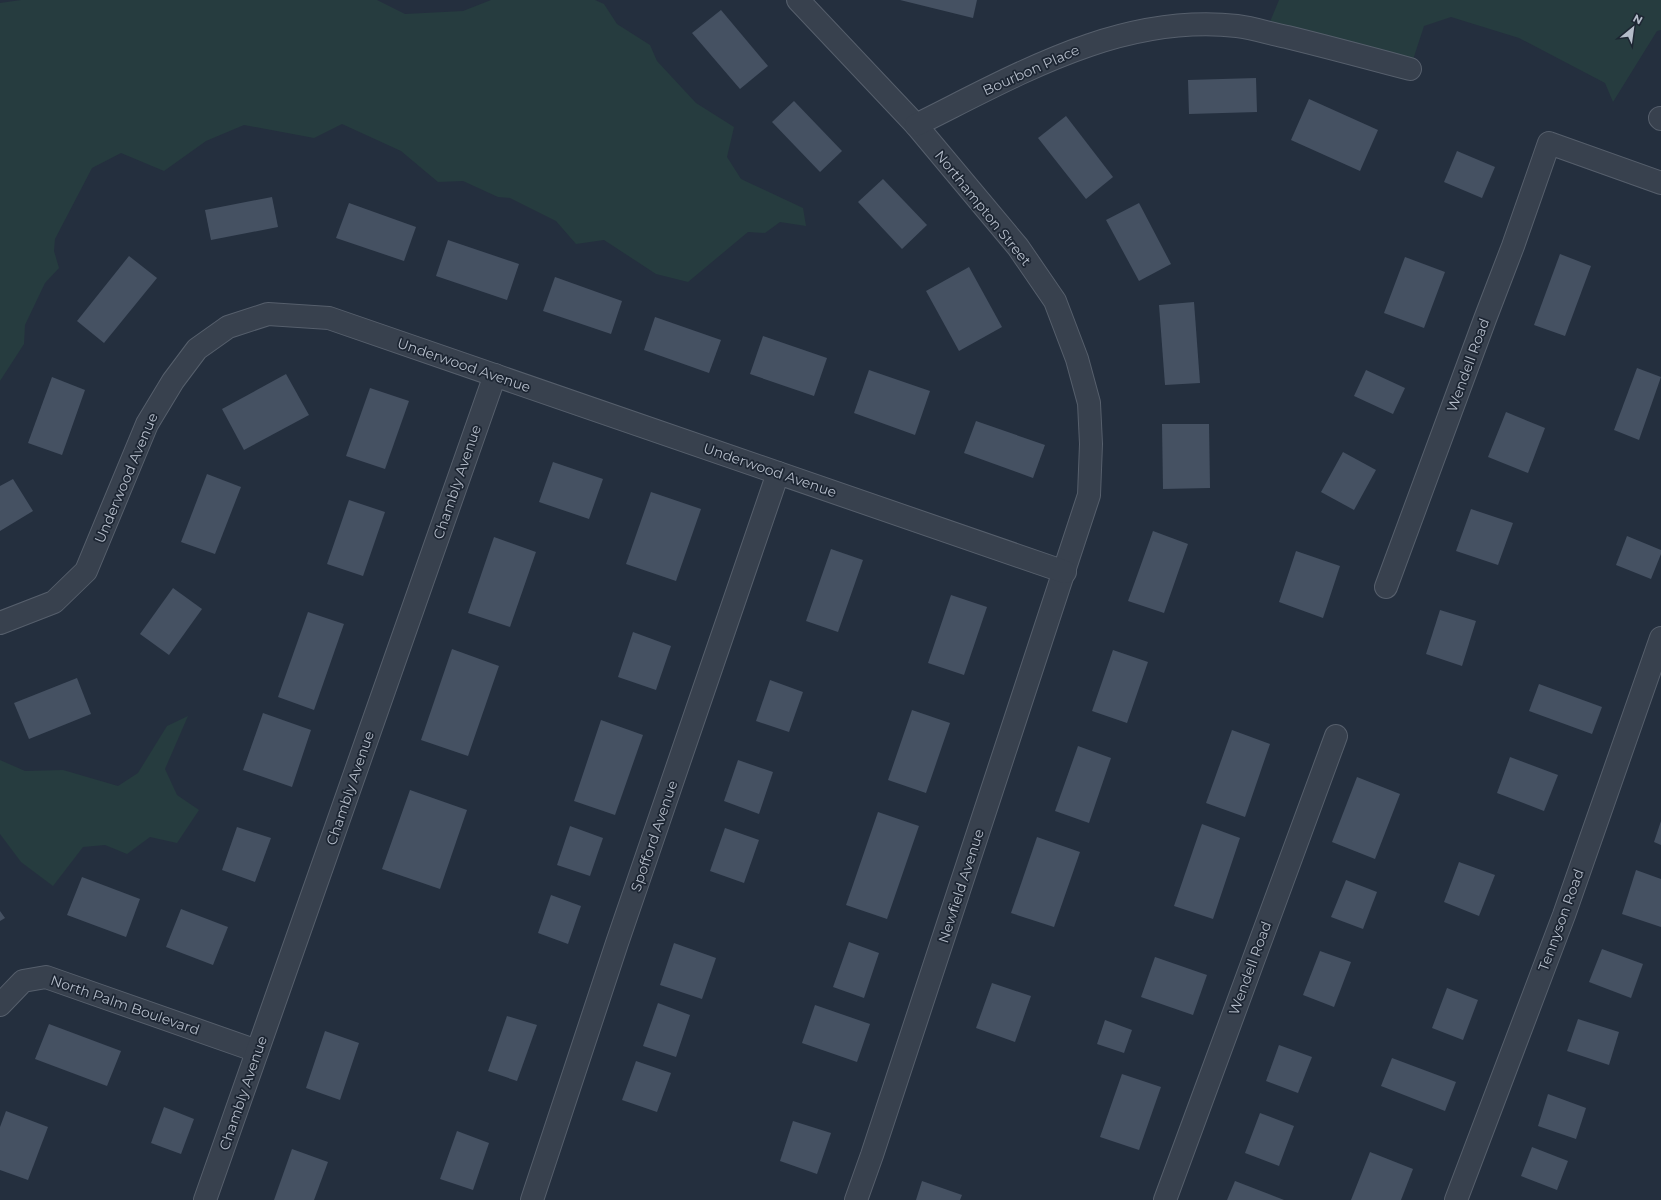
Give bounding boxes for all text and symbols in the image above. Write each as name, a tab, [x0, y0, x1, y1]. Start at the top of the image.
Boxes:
north arrow	[1613, 8, 1653, 48]
text: N	[1631, 11, 1645, 28]
street label: Bourbon Place	[980, 41, 1082, 99]
street label: Northampton Street	[931, 147, 1035, 270]
street label: Wendell Road	[1443, 316, 1493, 414]
street label: Underwood Avenue	[395, 334, 533, 396]
street label: Underwood Avenue	[90, 410, 162, 546]
street label: Chambly Avenue	[429, 422, 485, 542]
street label: Underwood Avenue	[701, 439, 839, 501]
street label: Chambly Avenue	[322, 728, 378, 848]
street label: Spofford Avenue	[627, 778, 681, 894]
street label: Newfield Avenue	[934, 827, 988, 945]
street label: Tennyson Road	[1534, 867, 1588, 973]
street label: Wendell Road	[1225, 919, 1275, 1017]
street label: North Palm Boulevard	[48, 971, 202, 1039]
street label: Chambly Avenue	[215, 1033, 271, 1153]

